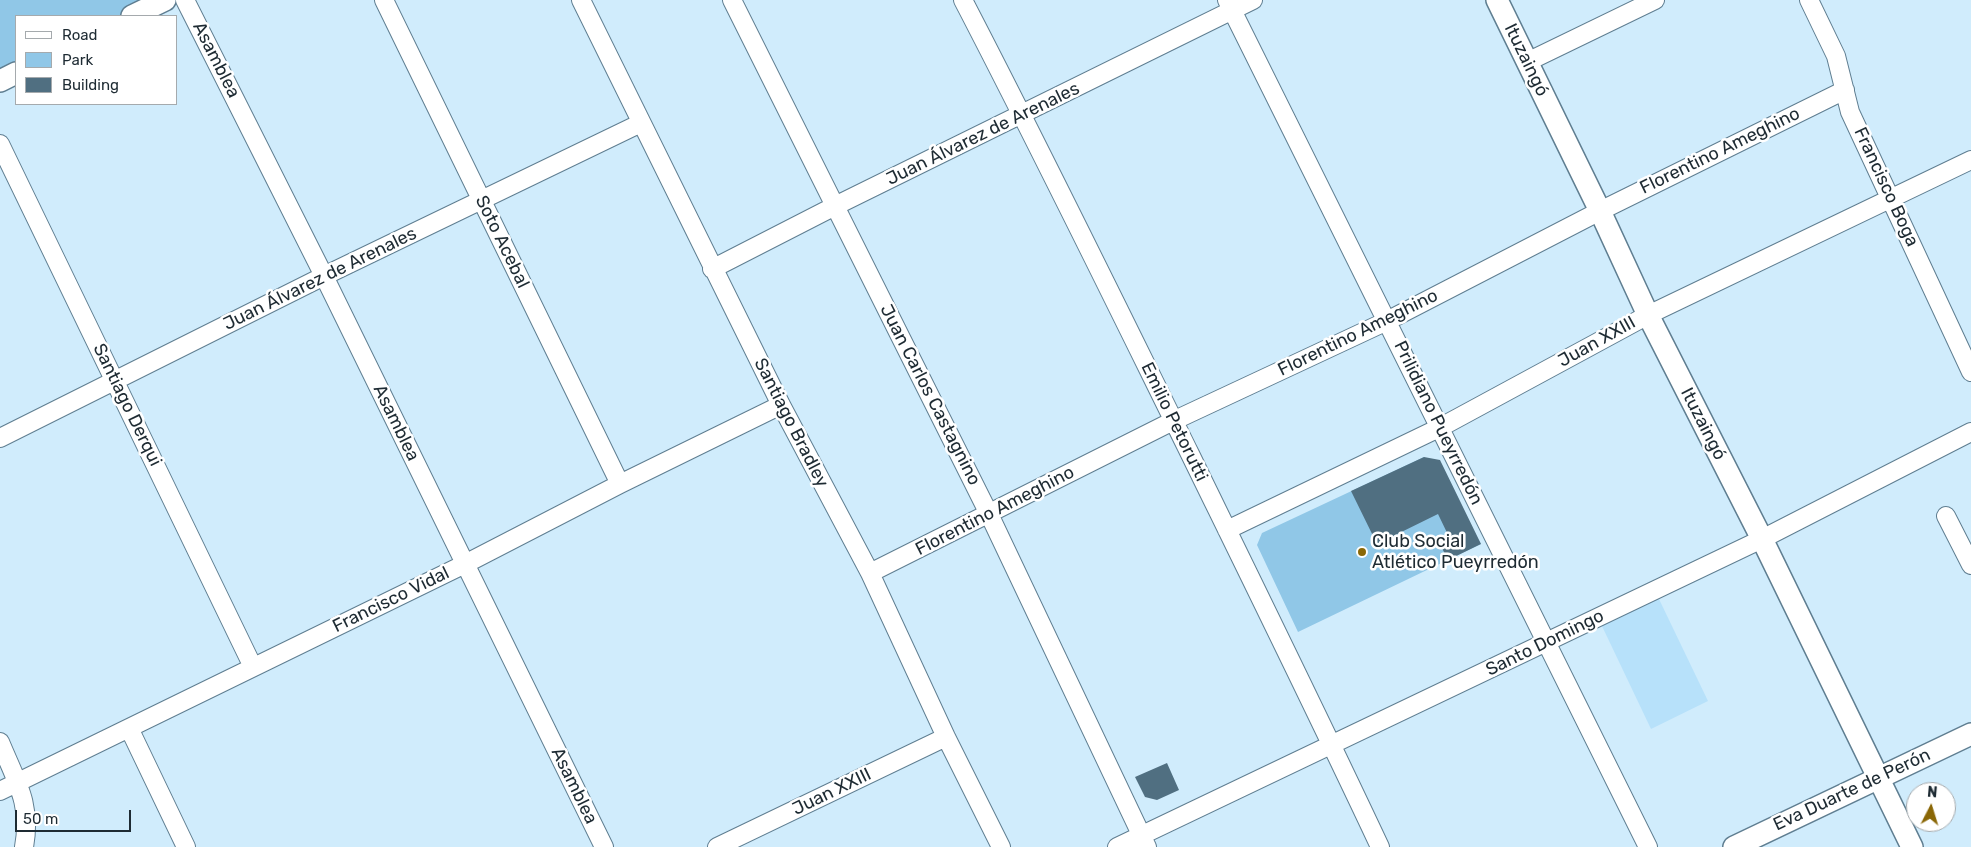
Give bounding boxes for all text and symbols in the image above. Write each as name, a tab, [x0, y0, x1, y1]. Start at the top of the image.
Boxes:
legend	[15, 15, 178, 105]
street label: Asamblea	[188, 18, 244, 102]
street label: Ituzaingó	[1499, 20, 1553, 100]
text: Road	[62, 26, 98, 44]
text: Park	[62, 51, 93, 69]
text: Building	[62, 76, 119, 94]
street label: Juan Álvarez de Arenales	[883, 78, 1083, 190]
street label: Florentino Ameghino	[1637, 103, 1803, 199]
street label: Francisco Boga	[1849, 124, 1923, 250]
street label: Soto Acebal	[470, 192, 534, 292]
street label: Juan Álvarez de Arenales	[220, 223, 420, 335]
street label: Florentino Ameghino	[1275, 285, 1441, 381]
street label: Juan Carlos Castagnino	[875, 301, 985, 489]
street label: Juan XXIII	[1555, 312, 1639, 372]
street label: Prilidiano Pueyrredón	[1389, 337, 1487, 509]
street label: Santiago Derqui	[88, 340, 166, 470]
street label: Santiago Bradley	[749, 355, 833, 491]
street label: Emilio Petorutti	[1136, 359, 1212, 485]
street label: Asamblea	[368, 381, 424, 465]
street label: Ituzaingó	[1676, 384, 1730, 464]
street label: Florentino Ameghino	[912, 462, 1078, 560]
place label: Club Social Atlético Pueyrredón	[1372, 531, 1539, 574]
marker: Club Social Atlético Pueyrredón	[1356, 546, 1368, 558]
street label: Francisco Vidal	[329, 562, 453, 638]
street label: Santo Domingo	[1482, 605, 1608, 681]
street label: Asamblea	[546, 744, 602, 828]
street label: Eva Duarte de Perón	[1770, 744, 1934, 836]
street label: Juan XXIII	[789, 764, 875, 820]
north arrow	[1906, 782, 1956, 832]
text: N	[1926, 784, 1938, 801]
scale bar	[18, 800, 134, 832]
text: 50 m	[23, 810, 58, 828]

